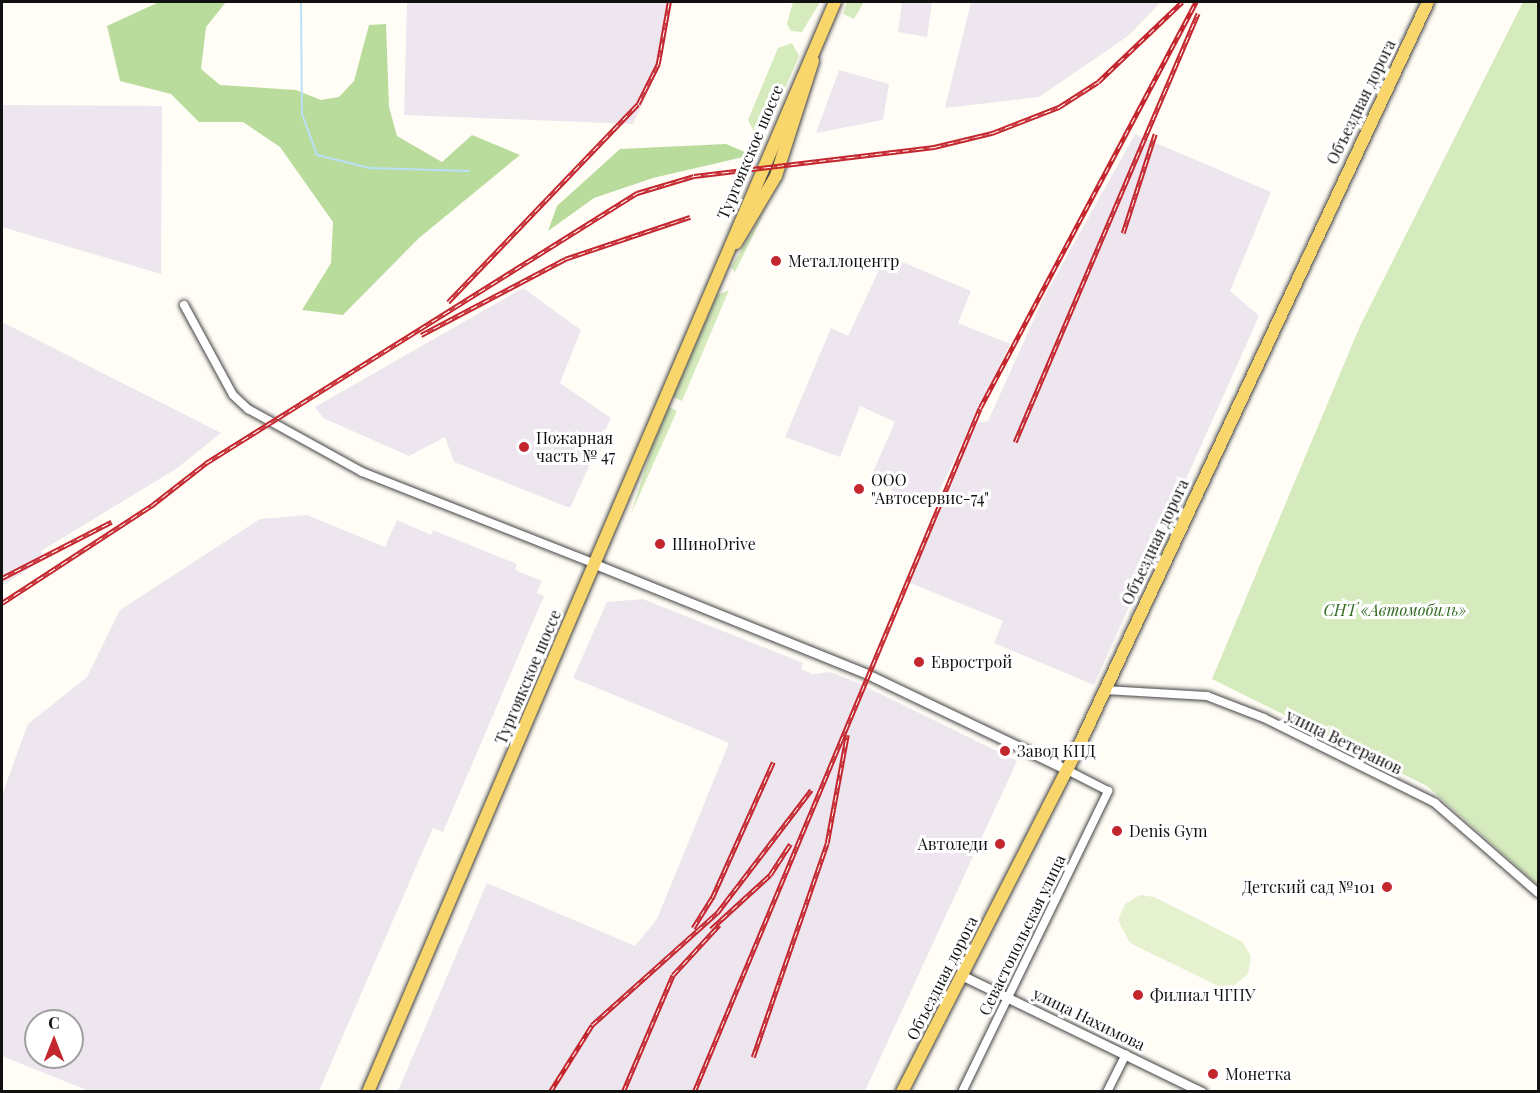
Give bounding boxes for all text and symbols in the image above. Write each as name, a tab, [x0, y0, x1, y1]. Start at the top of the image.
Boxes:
street label: Объездная дорога	[1322, 36, 1400, 168]
street label: Тургоякское шоссе	[713, 82, 787, 222]
place label: Металлоцентр	[788, 251, 899, 271]
marker: Металлоцентр	[769, 254, 783, 268]
place label: Пожарная часть № 47	[536, 428, 616, 466]
marker: Пожарная часть № 47	[517, 440, 531, 454]
place label: ООО "Автосервис-74"	[871, 470, 989, 508]
street label: Объездная дорога	[1117, 476, 1193, 608]
marker: ООО "Автосервис-74"	[852, 482, 866, 496]
place label: ШиноDrive	[672, 534, 756, 554]
marker: ШиноDrive	[653, 537, 667, 551]
park label: СНТ «Автомобиль»	[1323, 600, 1467, 620]
street label: Тургоякское шоссе	[491, 607, 565, 747]
place label: Еврострой	[931, 652, 1012, 672]
marker: Еврострой	[912, 655, 926, 669]
street label: улица Ветеранов	[1283, 706, 1405, 778]
place label: Завод КПД	[1017, 741, 1096, 761]
marker: Завод КПД	[998, 744, 1012, 758]
place label: Denis Gym	[1129, 821, 1207, 841]
marker: Denis Gym	[1110, 824, 1124, 838]
place label: Автоледи	[918, 834, 988, 854]
marker: Автоледи	[993, 837, 1007, 851]
street label: Севастопольская улица	[975, 851, 1069, 1019]
place label: Детский сад №101	[1242, 877, 1375, 897]
marker: Детский сад №101	[1380, 880, 1394, 894]
street label: Объездная дорога	[902, 913, 982, 1043]
street label: улица Нахимова	[1030, 984, 1148, 1054]
place label: Филиал ЧГПУ	[1150, 985, 1255, 1005]
marker: Филиал ЧГПУ	[1131, 988, 1145, 1002]
north arrow	[24, 1009, 84, 1069]
text: С	[48, 1012, 60, 1033]
place label: Монетка	[1225, 1064, 1291, 1084]
marker: Монетка	[1206, 1067, 1220, 1081]

